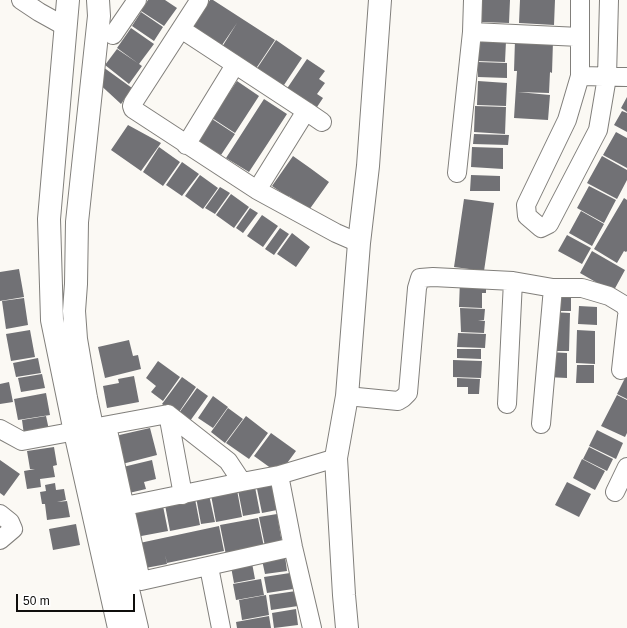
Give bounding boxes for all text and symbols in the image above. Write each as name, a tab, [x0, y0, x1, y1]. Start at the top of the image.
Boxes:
scale bar	[18, 586, 137, 612]
text: 50 m	[23, 594, 50, 608]

